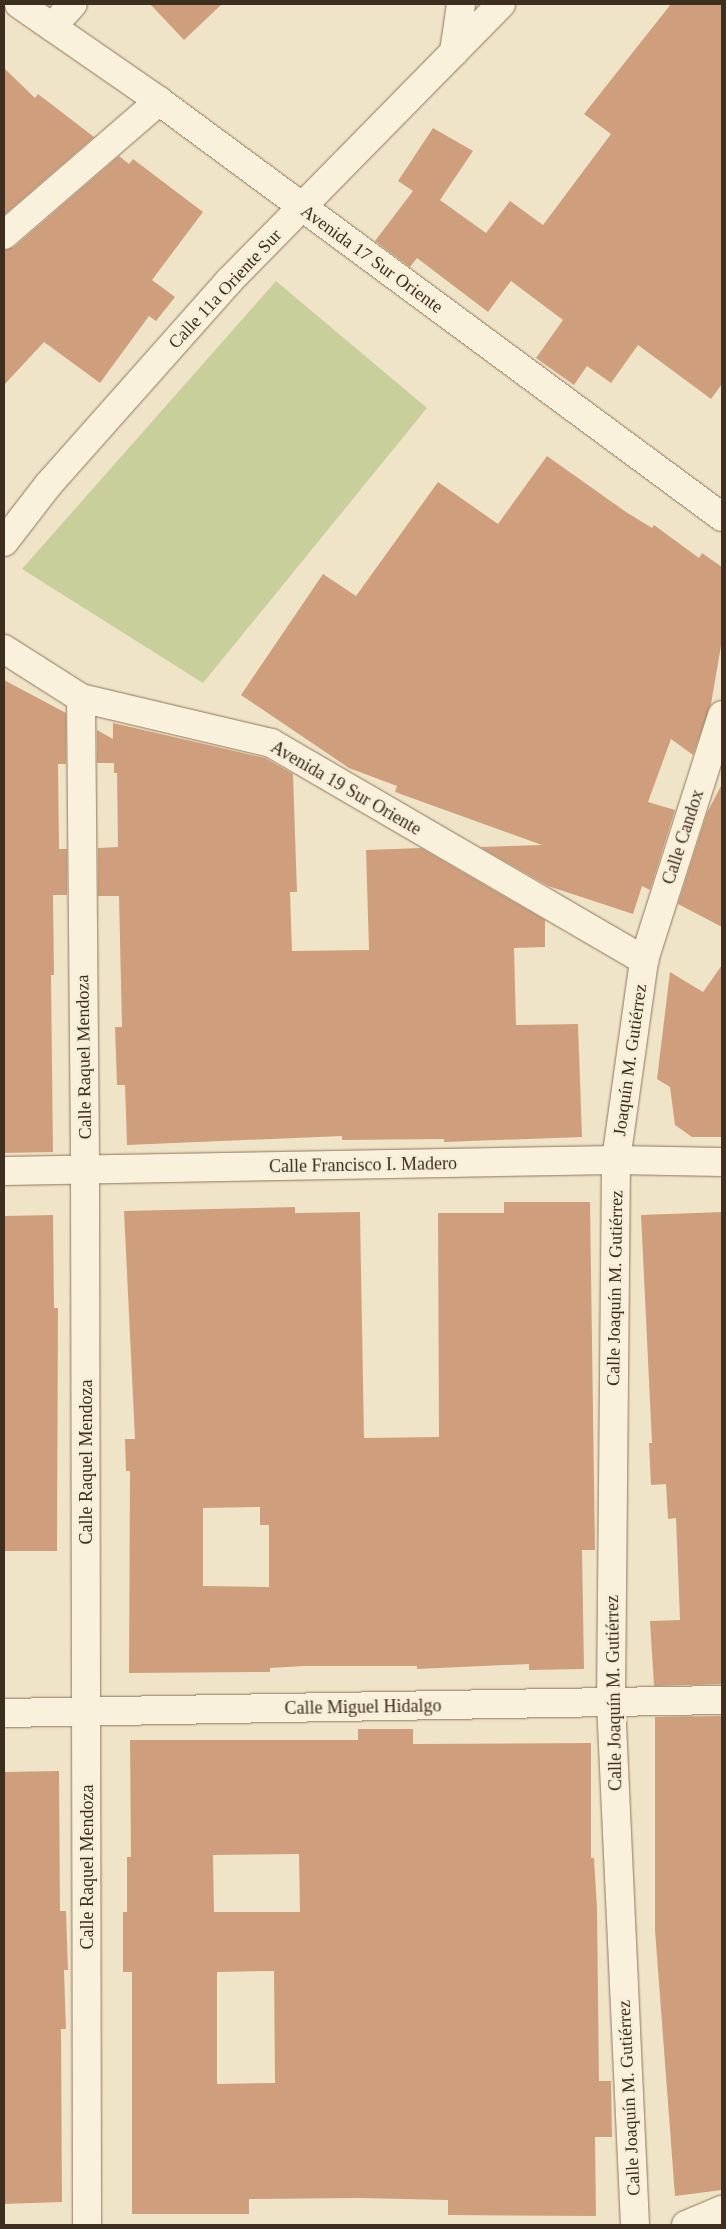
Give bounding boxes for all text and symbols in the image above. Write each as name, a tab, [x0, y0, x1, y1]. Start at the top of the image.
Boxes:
street label: Avenida 17 Sur Oriente	[297, 200, 447, 318]
street label: Calle 11a Oriente Sur	[164, 225, 286, 353]
street label: Avenida 19 Sur Oriente	[267, 736, 425, 840]
street label: Calle Candox	[658, 787, 708, 887]
street label: Calle Raquel Mendoza	[72, 974, 96, 1140]
street label: Joaquín M. Gutiérrez	[609, 983, 651, 1137]
street label: Calle Francisco I. Madero	[269, 1153, 457, 1177]
street label: Calle Joaquín M. Gutiérrez	[602, 1190, 628, 1386]
street label: Calle Raquel Mendoza	[75, 1380, 97, 1544]
street label: Calle Joaquín M. Gutiérrez	[601, 1595, 627, 1791]
street label: Calle Miguel Hidalgo	[284, 1695, 442, 1719]
street label: Calle Raquel Mendoza	[76, 1785, 98, 1949]
street label: Calle Joaquín M. Gutiérrez	[613, 2000, 645, 2196]

